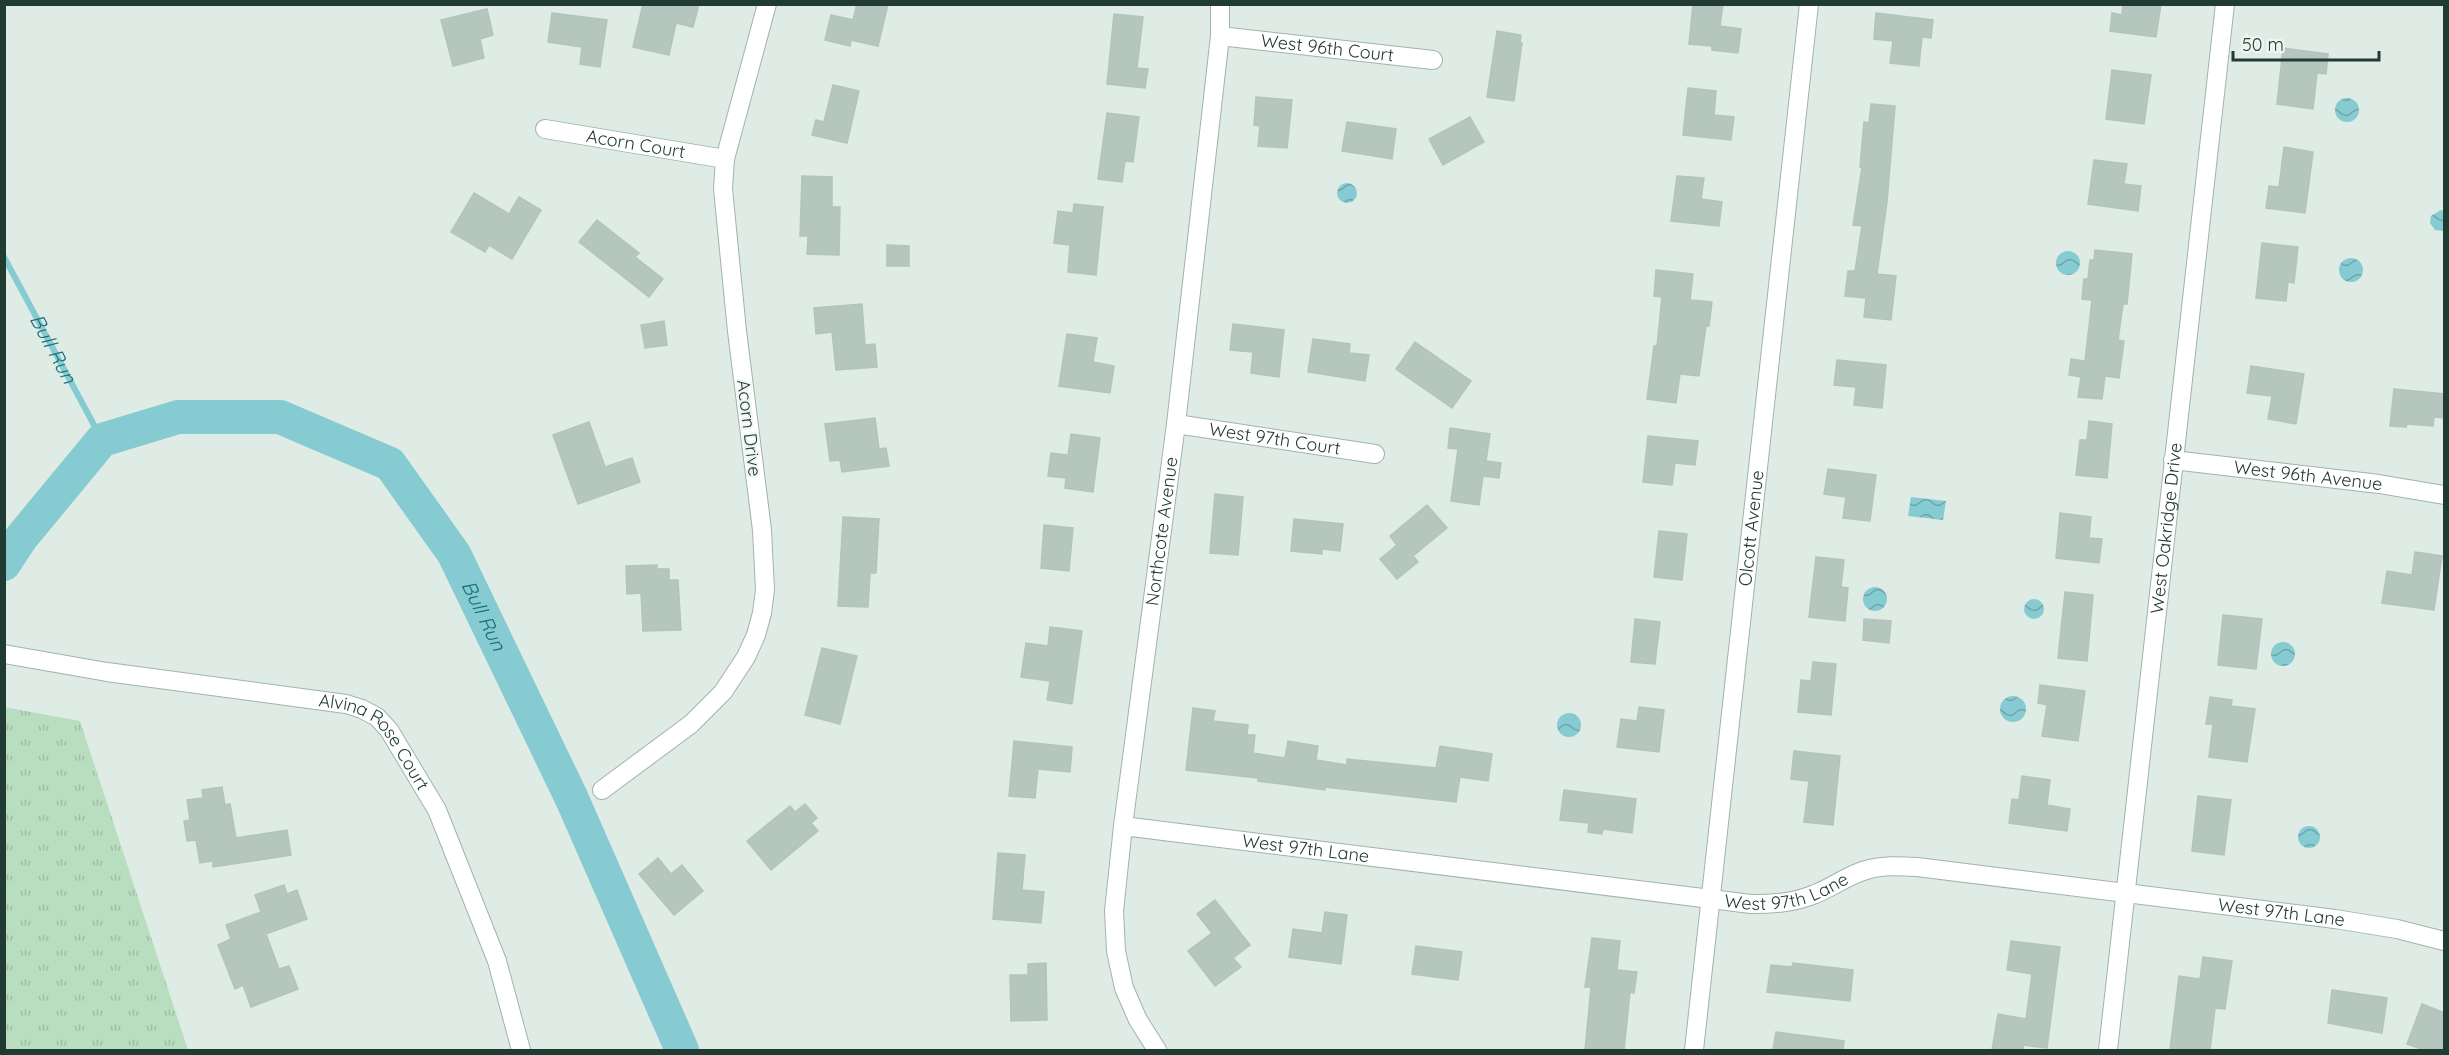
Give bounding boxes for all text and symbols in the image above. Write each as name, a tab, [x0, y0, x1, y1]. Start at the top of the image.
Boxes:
scale bar	[2233, 24, 2378, 62]
street label: West 96th Court	[1260, 29, 1395, 67]
text: 50 m	[2242, 33, 2284, 56]
street label: Acorn Court	[585, 124, 687, 163]
water label: Bull Run	[25, 309, 83, 388]
street label: Acorn Drive	[732, 378, 767, 478]
street label: West 97th Court	[1208, 417, 1342, 460]
street label: West Oakridge Drive	[2145, 441, 2187, 615]
street label: Northcote Avenue	[1140, 455, 1183, 607]
street label: West 96th Avenue	[2233, 455, 2384, 495]
street label: Olcott Avenue	[1733, 469, 1769, 587]
water label: Bull Run	[457, 576, 512, 655]
street label: Alvina Rose Court	[317, 688, 435, 794]
street label: West 97th Lane	[1241, 829, 1371, 867]
street label: West 97th Lane	[1723, 867, 1852, 915]
street label: West 97th Lane	[2217, 893, 2347, 931]

